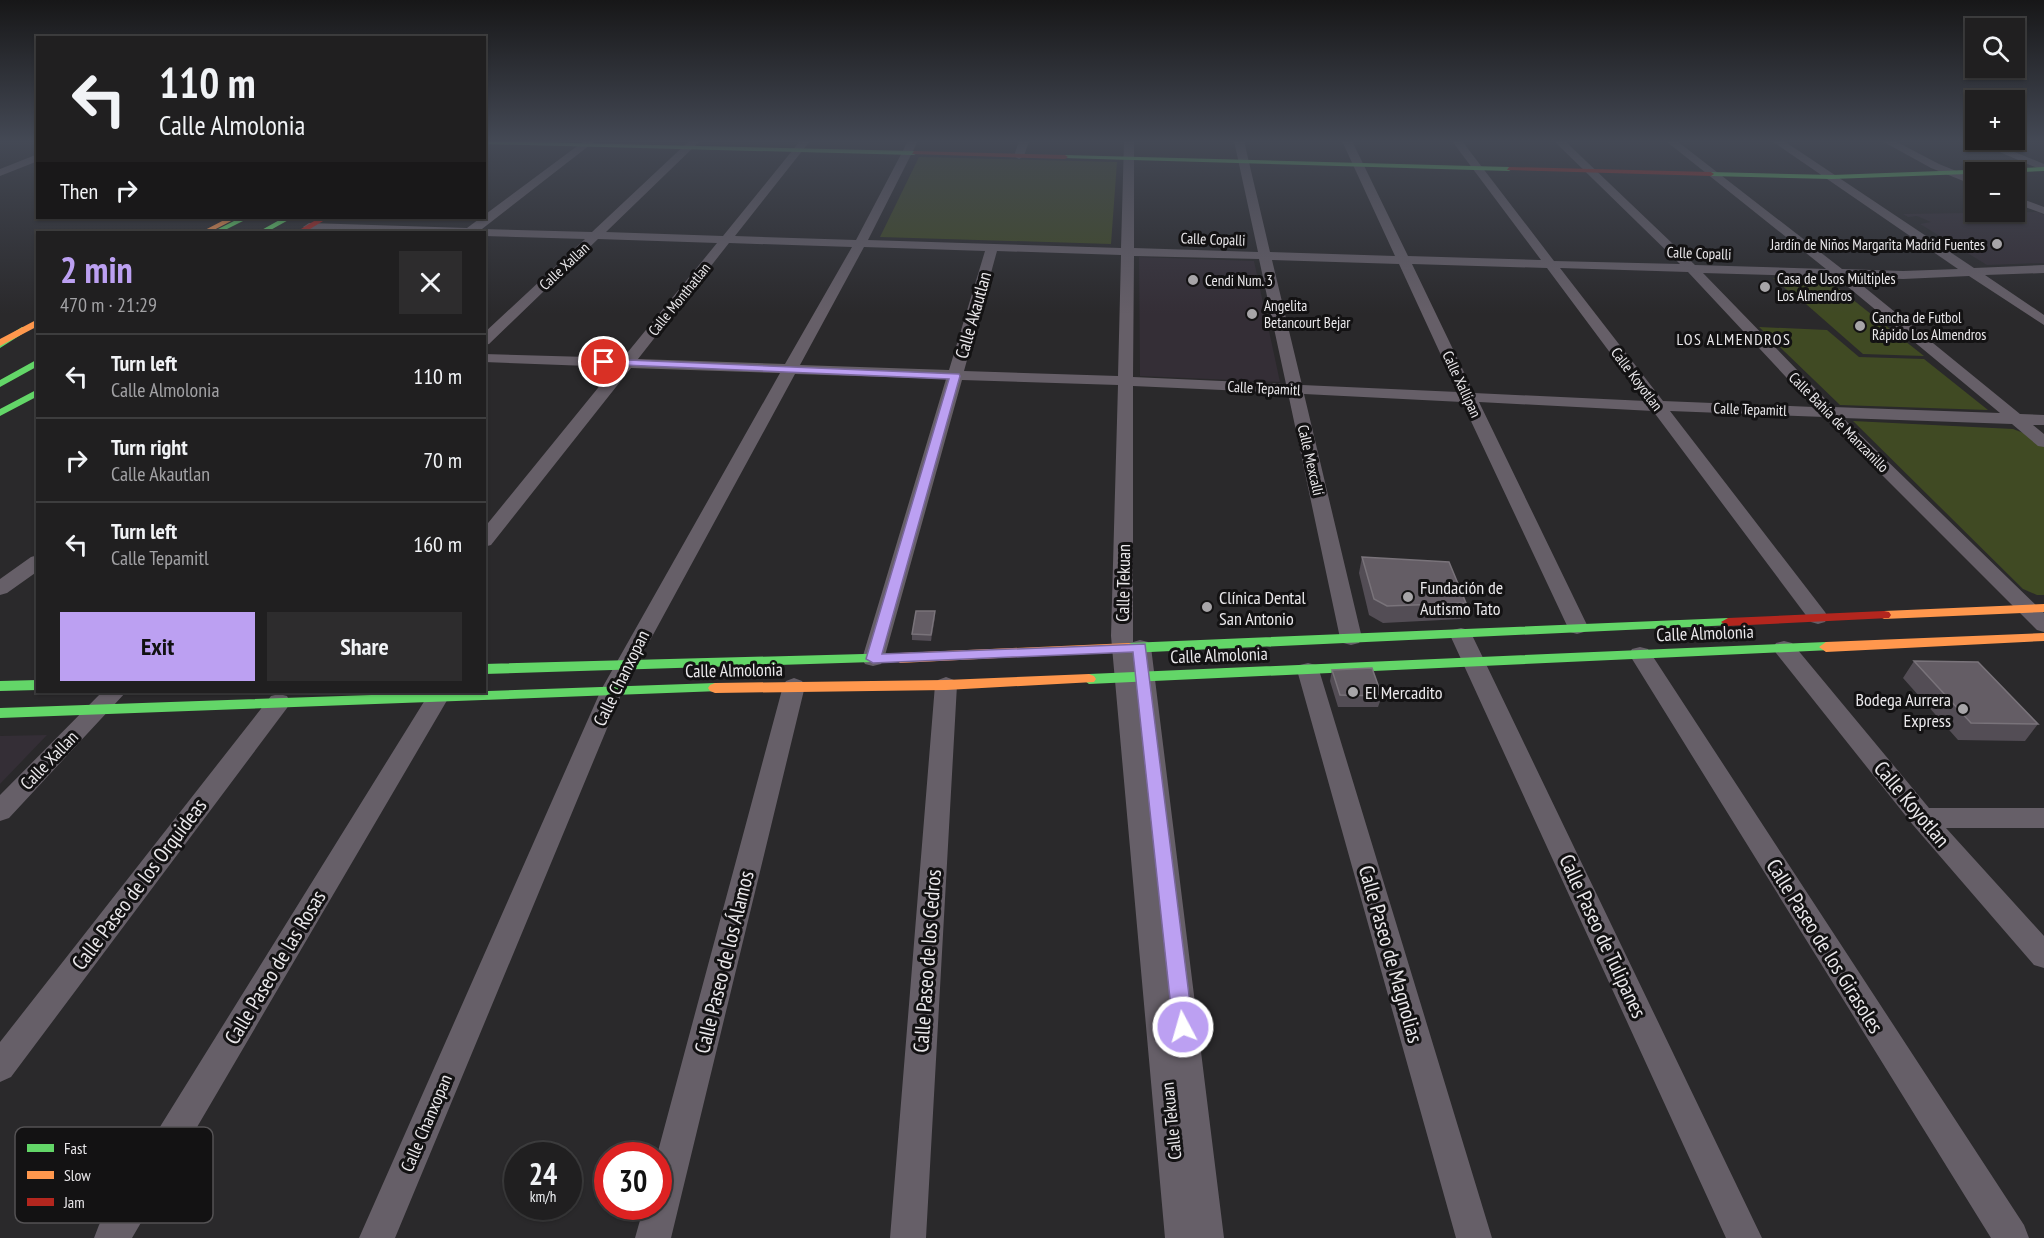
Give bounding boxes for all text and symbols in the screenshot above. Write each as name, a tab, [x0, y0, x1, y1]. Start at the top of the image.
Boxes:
map controls	[1965, 18, 2025, 222]
button: search	[1965, 18, 2025, 78]
text: 110 m	[159, 55, 256, 110]
icon: left	[60, 60, 138, 138]
button: +	[1965, 90, 2025, 150]
text: Calle Almolonia	[159, 108, 305, 142]
button: −	[1965, 162, 2025, 222]
icon: right	[110, 174, 143, 207]
text: Then	[60, 177, 98, 205]
street label: Calle Copalli	[1180, 228, 1246, 250]
place label: Jardín de Niños Margarita Madrid Fuentes	[1770, 235, 1985, 254]
marker: Jardín de Niños Margarita Madrid Fuentes	[1990, 237, 2004, 251]
street label: Calle Xallan	[535, 238, 593, 294]
street label: Calle Copalli	[1666, 242, 1732, 264]
text: 2 min	[60, 246, 133, 293]
button: close	[399, 251, 462, 314]
street label: Calle Monthatlan	[644, 259, 714, 339]
street label: Calle Akautlan	[950, 269, 996, 361]
place label: Casa de Usos Múltiples Los Almendros	[1777, 269, 1896, 305]
place label: Cendi Num. 3	[1205, 271, 1273, 290]
marker: Cendi Num. 3	[1186, 273, 1200, 287]
marker: Casa de Usos Múltiples Los Almendros	[1758, 280, 1772, 294]
text: 470 m · 21:29	[60, 292, 157, 318]
place label: Angelita Betancourt Bejar	[1264, 296, 1351, 332]
marker: Angelita Betancourt Bejar	[1245, 307, 1259, 321]
place label: Cancha de Futbol Rápido Los Almendros	[1872, 308, 1986, 344]
marker: Cancha de Futbol Rápido Los Almendros	[1853, 319, 1867, 333]
district label: LOS ALMENDROS	[1677, 329, 1791, 349]
pin	[578, 336, 629, 387]
street label: Calle Koyotlan	[1607, 344, 1667, 414]
icon: arrive	[587, 345, 620, 378]
street label: Calle Xallipan	[1438, 348, 1486, 420]
text: Turn left	[111, 349, 177, 377]
icon: left	[60, 360, 93, 393]
text: 110 m	[413, 362, 462, 390]
street label: Calle Bahía de Manzanillo	[1785, 368, 1893, 476]
text: Calle Almolonia	[111, 377, 219, 403]
street label: Calle Tepamitl	[1227, 377, 1302, 399]
street label: Calle Tepamitl	[1713, 398, 1787, 420]
street label: Calle Mexcalli	[1294, 423, 1328, 497]
text: Turn right	[111, 433, 188, 461]
icon: right	[60, 444, 93, 477]
text: 70 m	[423, 446, 462, 474]
text: Calle Akautlan	[111, 461, 210, 487]
text: Turn left	[111, 517, 177, 545]
icon: left	[60, 528, 93, 561]
text: 160 m	[413, 530, 462, 558]
street label: Calle Tekuan	[1111, 544, 1135, 622]
text: Calle Tepamitl	[111, 545, 209, 571]
place label: Fundación de Autismo Tato	[1420, 576, 1503, 620]
place label: Clínica Dental San Antonio	[1219, 586, 1307, 630]
marker: Fundación de Autismo Tato	[1401, 590, 1415, 604]
marker: Clínica Dental San Antonio	[1200, 600, 1214, 614]
button: Exit	[60, 612, 255, 681]
button: Share	[267, 612, 462, 681]
street label: Calle Almolonia	[1656, 620, 1754, 646]
street label: Calle Chanxopan	[588, 626, 654, 730]
street label: Calle Almolonia	[1170, 642, 1268, 668]
street label: Calle Almolonia	[685, 658, 783, 682]
place label: El Mercadito	[1365, 681, 1443, 704]
marker: El Mercadito	[1346, 685, 1360, 699]
place label: Bodega Aurrera Express	[1856, 688, 1951, 732]
marker: Bodega Aurrera Express	[1956, 702, 1970, 716]
street label: Calle Xallan	[15, 725, 83, 795]
street label: Calle Koyotlan	[1868, 755, 1956, 853]
street label: Calle Paseo de los Orquideas	[66, 793, 212, 975]
street label: Calle Paseo de Tulipanes	[1553, 850, 1653, 1022]
street label: Calle Paseo de los Girasoles	[1760, 854, 1890, 1038]
street label: Calle Paseo de Magnolias	[1353, 862, 1429, 1046]
street label: Calle Paseo de los Álamos	[688, 868, 760, 1056]
street label: Calle Paseo de los Cedros	[907, 869, 947, 1053]
street label: Calle Paseo de las Rosas	[218, 885, 332, 1049]
position arrow	[1151, 995, 1215, 1059]
street label: Calle Chanxopan	[395, 1071, 457, 1175]
street label: Calle Tekuan	[1155, 1081, 1187, 1161]
legend	[15, 1127, 213, 1223]
text: Fast	[64, 1138, 87, 1158]
speed limit sign: 30	[594, 1142, 672, 1220]
text: 24	[529, 1154, 557, 1193]
text: Slow	[64, 1165, 91, 1185]
text: km/h	[530, 1187, 556, 1206]
text: Jam	[63, 1192, 85, 1212]

